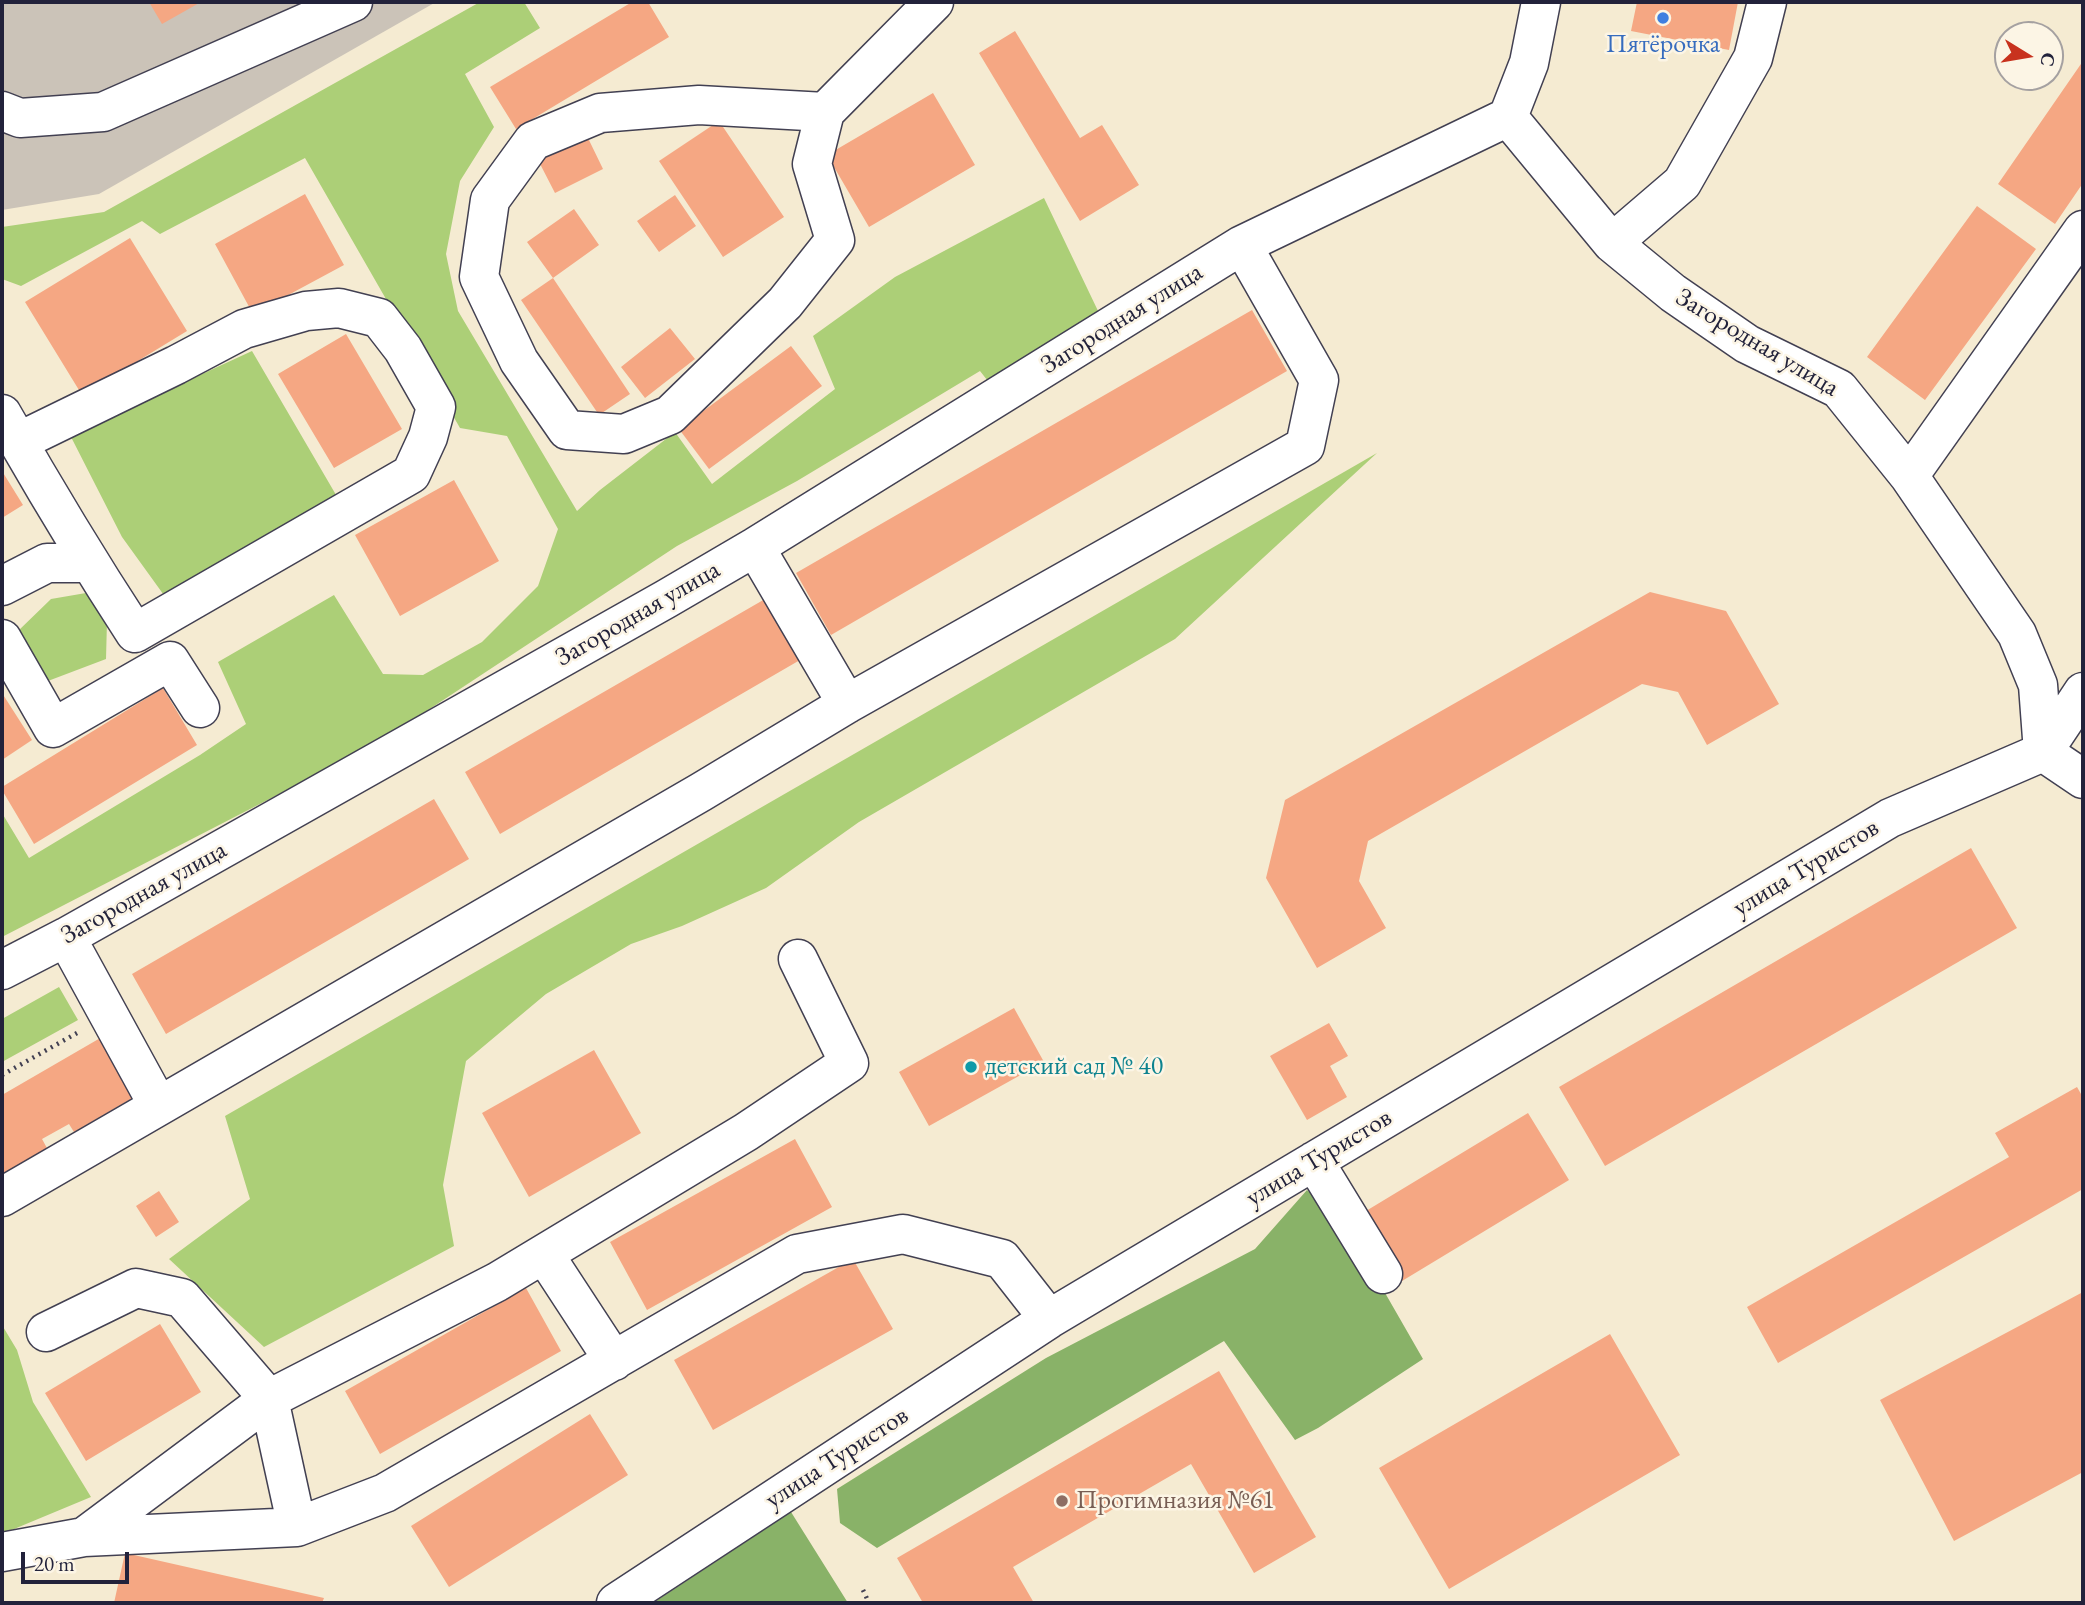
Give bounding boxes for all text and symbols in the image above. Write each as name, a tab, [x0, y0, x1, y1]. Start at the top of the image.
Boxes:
marker: Пятёрочка	[1655, 10, 1671, 26]
north arrow	[1994, 21, 2064, 91]
place label: Пятёрочка	[1606, 29, 1720, 61]
text: С	[2035, 51, 2062, 69]
street label: Загородная улица	[1035, 257, 1209, 381]
street label: Загородная улица	[1670, 282, 1844, 404]
street label: Загородная улица	[550, 554, 726, 674]
street label: улица Туристов	[1727, 812, 1885, 924]
street label: Загородная улица	[56, 835, 232, 951]
place label: детский сад № 40	[985, 1051, 1163, 1083]
marker: детский сад № 40	[963, 1059, 979, 1075]
street label: улица Туристов	[1240, 1102, 1398, 1214]
street label: улица Туристов	[760, 1400, 914, 1516]
place label: Прогимназия №61	[1076, 1485, 1275, 1517]
marker: Прогимназия №61	[1054, 1493, 1070, 1509]
scale bar	[24, 1538, 133, 1582]
text: 20 m	[34, 1550, 75, 1577]

